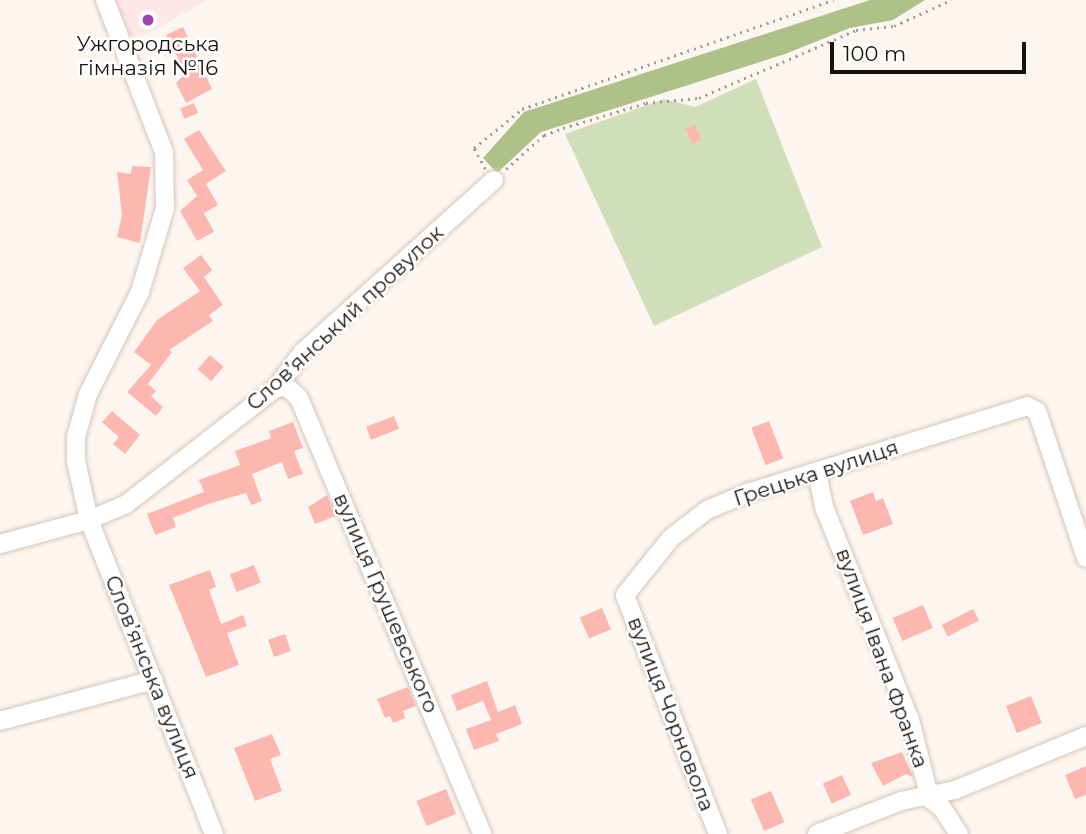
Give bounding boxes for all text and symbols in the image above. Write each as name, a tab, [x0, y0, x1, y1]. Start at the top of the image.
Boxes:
marker: Ужгородська гімназія №16	[140, 12, 156, 28]
scale bar	[834, 28, 1030, 72]
place label: Ужгородська гімназія №16	[77, 31, 219, 81]
text: 100 m	[843, 41, 906, 66]
street label: Словʼянський провулок	[241, 220, 449, 416]
street label: Грецька вулиця	[731, 435, 901, 511]
street label: вулиця Грушевського	[328, 489, 444, 717]
street label: вулиця Івана Франка	[830, 545, 934, 771]
street label: Словʼянська вулиця	[100, 572, 204, 782]
street label: вулиця Чорновола	[622, 613, 720, 815]

